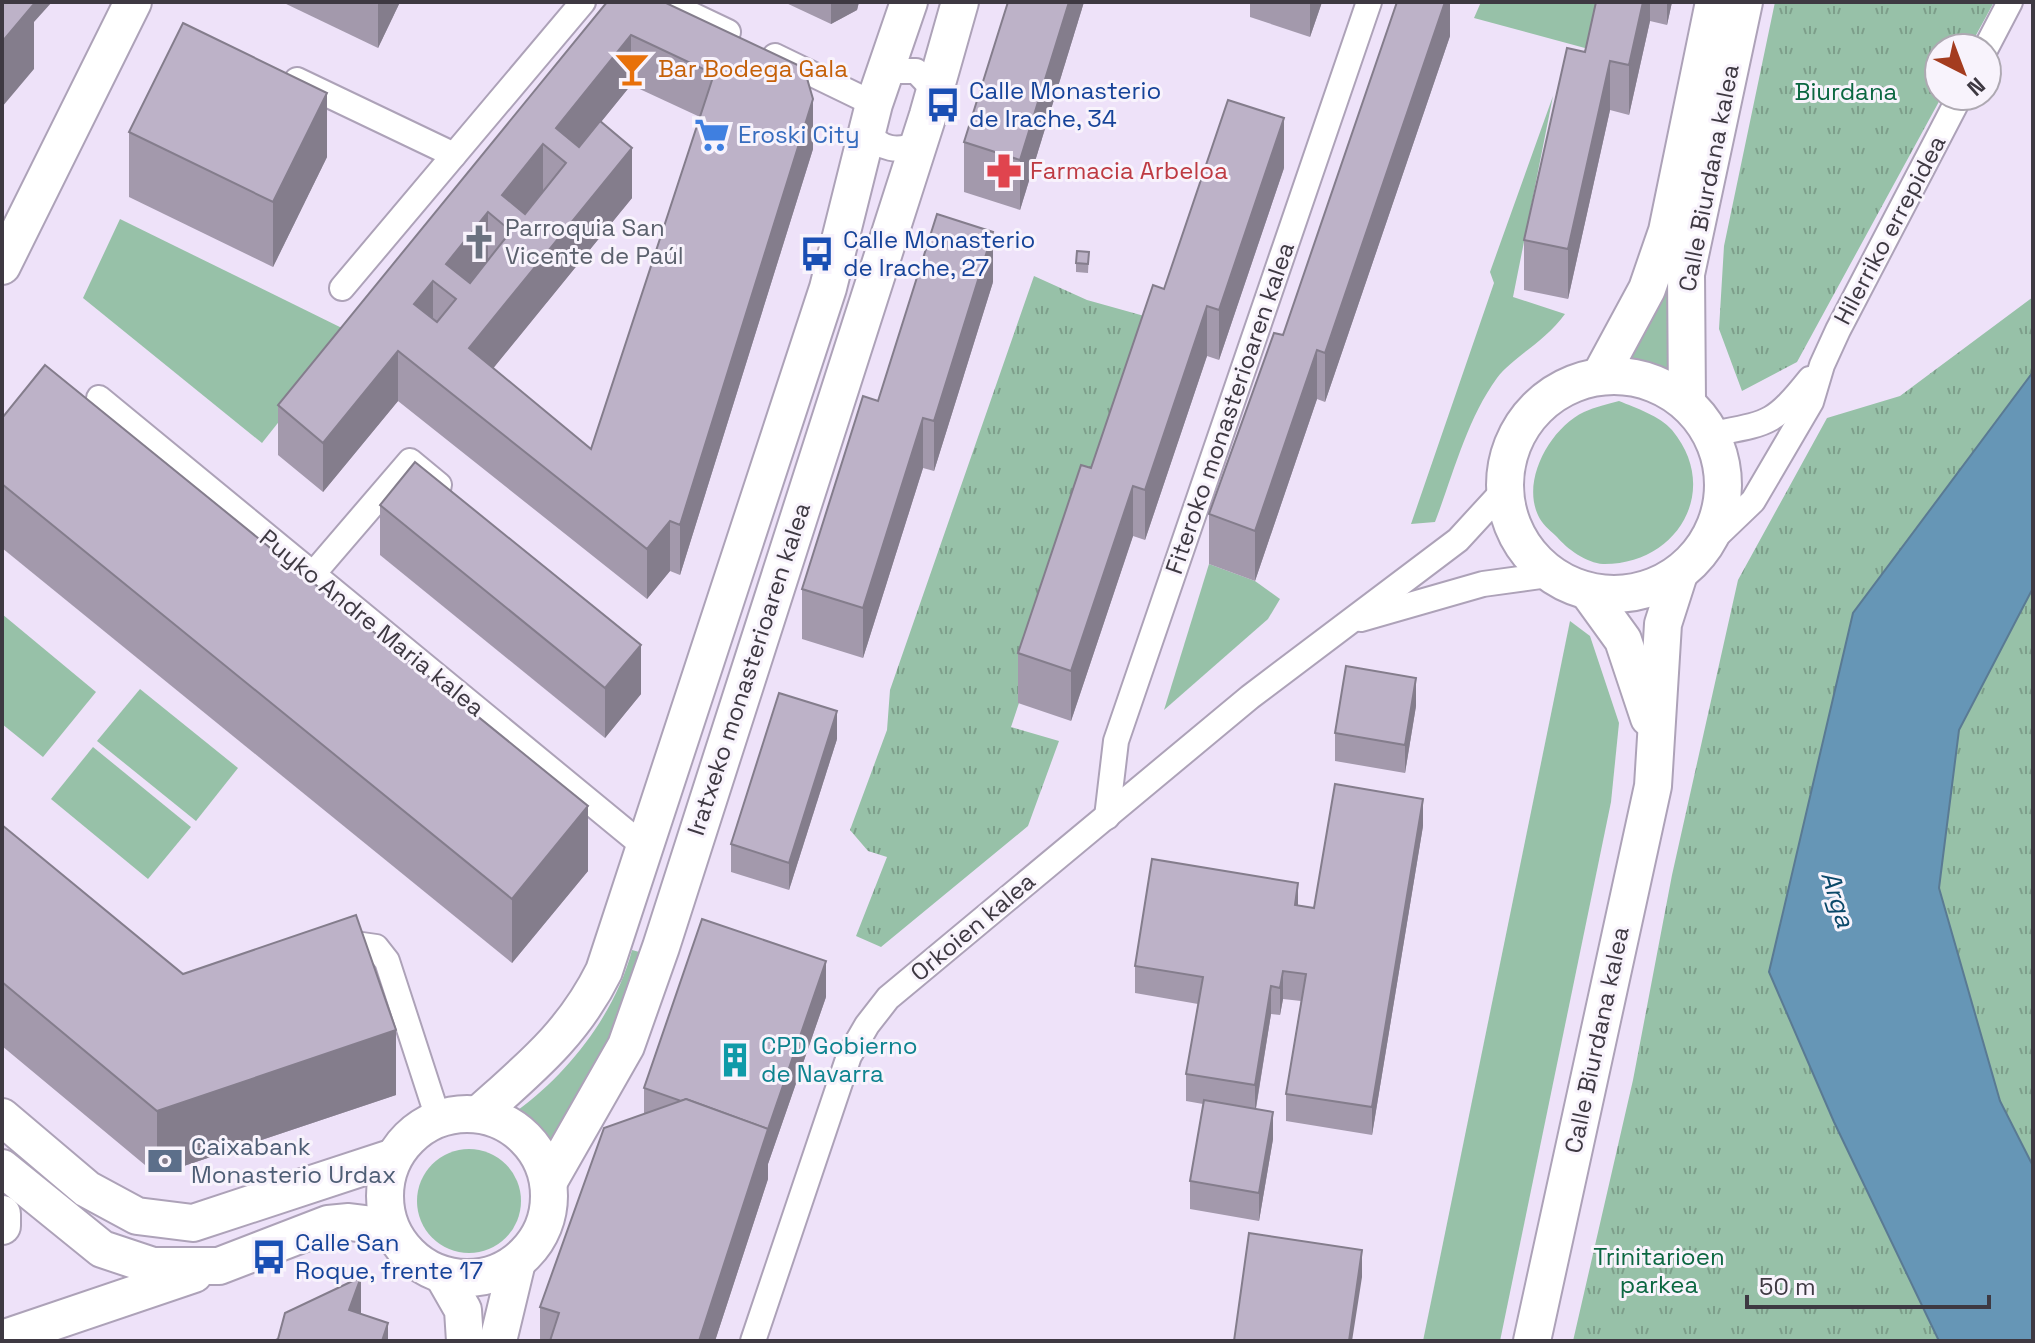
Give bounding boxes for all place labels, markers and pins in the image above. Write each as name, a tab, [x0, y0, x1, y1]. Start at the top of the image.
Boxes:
bar icon: Bar Bodega Gala	[613, 50, 651, 88]
place label: Bar Bodega Gala	[658, 53, 848, 84]
place label: Calle Monasterio de Irache, 34	[969, 75, 1161, 134]
bus stop icon: Calle Monasterio de Irache, 34	[924, 86, 962, 124]
supermarket icon: Eroski City	[693, 116, 731, 154]
place label: Eroski City	[738, 119, 860, 150]
pharmacy icon: Farmacia Arbeloa	[985, 152, 1023, 190]
place label: Farmacia Arbeloa	[1030, 155, 1228, 186]
place label: Parroquia San Vicente de Paúl	[505, 212, 684, 271]
church icon: Parroquia San Vicente de Paúl	[460, 223, 498, 261]
place label: Calle Monasterio de Irache, 27	[843, 224, 1035, 283]
bus stop icon: Calle Monasterio de Irache, 27	[798, 235, 836, 273]
place label: CPD Gobierno de Navarra	[761, 1030, 918, 1089]
building icon: CPD Gobierno de Navarra	[716, 1041, 754, 1079]
place label: Caixabank Monasterio Urdax	[191, 1131, 396, 1190]
bank icon: Caixabank Monasterio Urdax	[146, 1142, 184, 1180]
place label: Calle San Roque, frente 17	[295, 1227, 483, 1286]
bus stop icon: Calle San Roque, frente 17	[250, 1238, 288, 1276]

